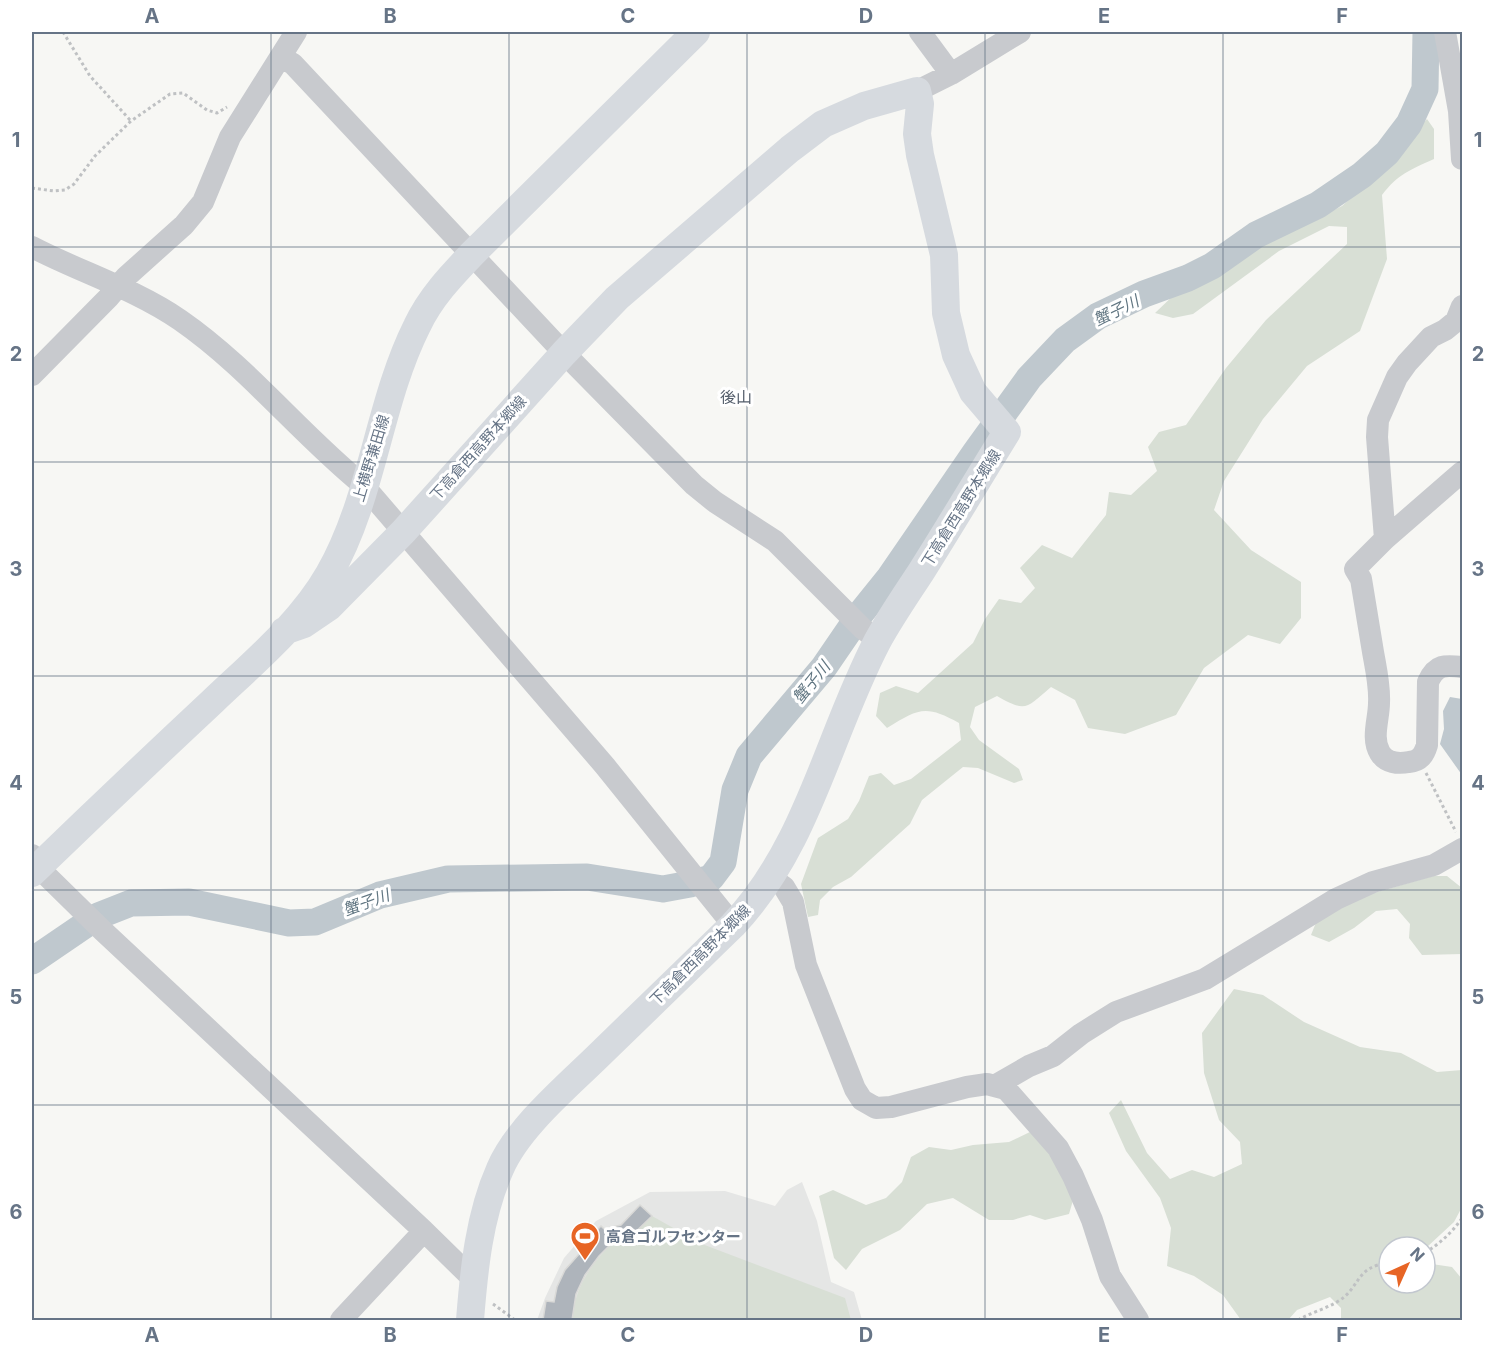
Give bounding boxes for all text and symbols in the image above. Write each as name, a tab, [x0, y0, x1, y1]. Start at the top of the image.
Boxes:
text: A	[145, 4, 160, 28]
text: B	[383, 4, 397, 28]
text: C	[621, 4, 635, 28]
text: D	[859, 4, 873, 28]
text: E	[1098, 4, 1110, 28]
text: F	[1336, 4, 1348, 28]
text: 1	[12, 128, 20, 152]
text: 1	[1474, 128, 1482, 152]
water label: 蟹子川	[1090, 290, 1144, 330]
text: 2	[10, 342, 22, 366]
text: 2	[1472, 342, 1484, 366]
district label: 後山	[720, 387, 752, 407]
street label: 下高倉西高野本郷線	[426, 391, 530, 505]
street label: 上横野兼田線	[349, 412, 393, 504]
street label: 下高倉西高野本郷線	[917, 446, 1005, 570]
text: 3	[10, 557, 22, 581]
text: 3	[1472, 557, 1484, 581]
water label: 蟹子川	[788, 656, 835, 707]
text: 4	[9, 771, 23, 795]
text: 4	[1471, 771, 1485, 795]
water label: 蟹子川	[340, 884, 394, 920]
street label: 下高倉西高野本郷線	[646, 901, 754, 1009]
text: 5	[10, 985, 22, 1009]
text: 5	[1472, 985, 1484, 1009]
text: 6	[10, 1200, 23, 1224]
text: 6	[1472, 1200, 1485, 1224]
sports icon: 高倉ゴルフセンター	[569, 1220, 601, 1262]
place label: 高倉ゴルフセンター	[606, 1227, 741, 1246]
north arrow	[1377, 1235, 1437, 1295]
text: N	[1406, 1243, 1429, 1266]
text: A	[145, 1323, 160, 1347]
text: B	[383, 1323, 397, 1347]
text: C	[621, 1323, 635, 1347]
text: D	[859, 1323, 873, 1347]
text: E	[1098, 1323, 1110, 1347]
text: F	[1336, 1323, 1348, 1347]

